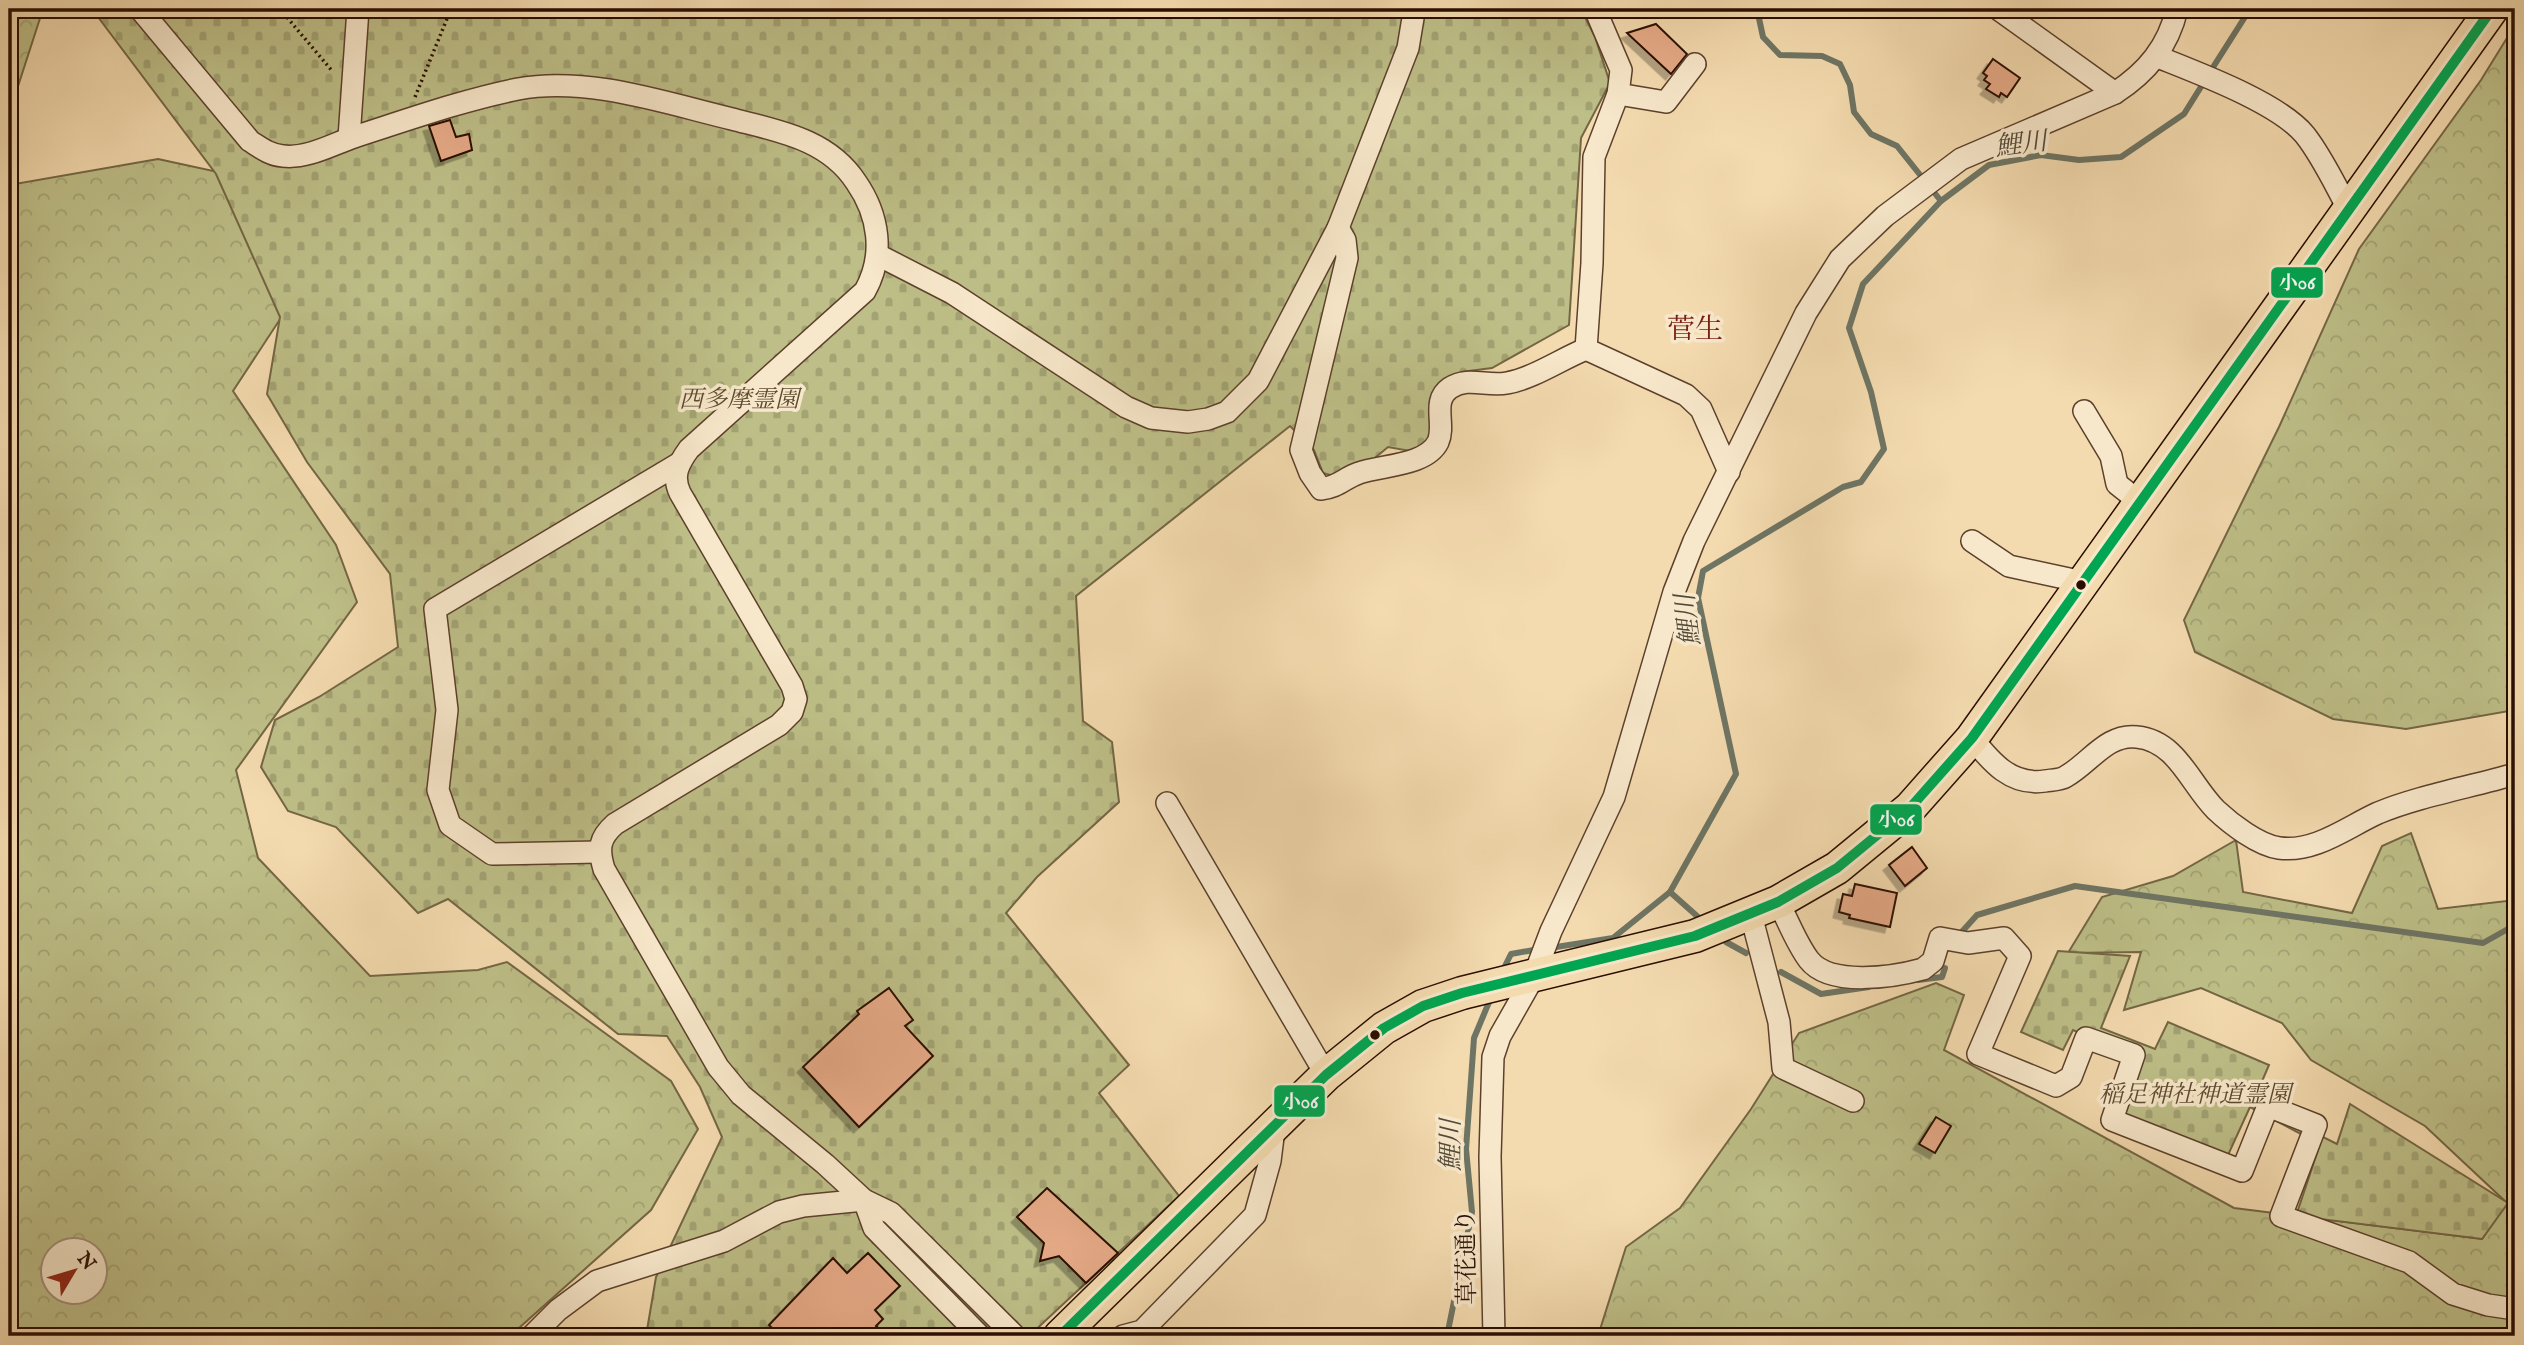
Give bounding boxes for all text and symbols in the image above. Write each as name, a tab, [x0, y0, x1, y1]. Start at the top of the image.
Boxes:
water label: 鯉川	[1993, 125, 2052, 164]
line badge: 小06	[2270, 266, 2324, 299]
text: 小06	[2279, 272, 2316, 296]
district label: 菅生	[1667, 313, 1723, 348]
park label: 西多摩霊園	[679, 385, 803, 416]
unlabelled marker	[2074, 578, 2088, 592]
water label: 鯉川	[1669, 589, 1708, 648]
line badge: 小06	[1869, 803, 1923, 836]
text: 小06	[1878, 809, 1915, 833]
unlabelled marker	[1368, 1028, 1382, 1042]
park label: 稲足神社神道霊園	[2099, 1080, 2295, 1111]
line badge: 小06	[1273, 1084, 1326, 1118]
text: 小06	[1282, 1091, 1319, 1115]
water label: 鯉川	[1435, 1116, 1468, 1171]
street label: 草花通り	[1451, 1209, 1484, 1305]
north arrow	[38, 1236, 108, 1306]
text: N	[71, 1247, 101, 1276]

